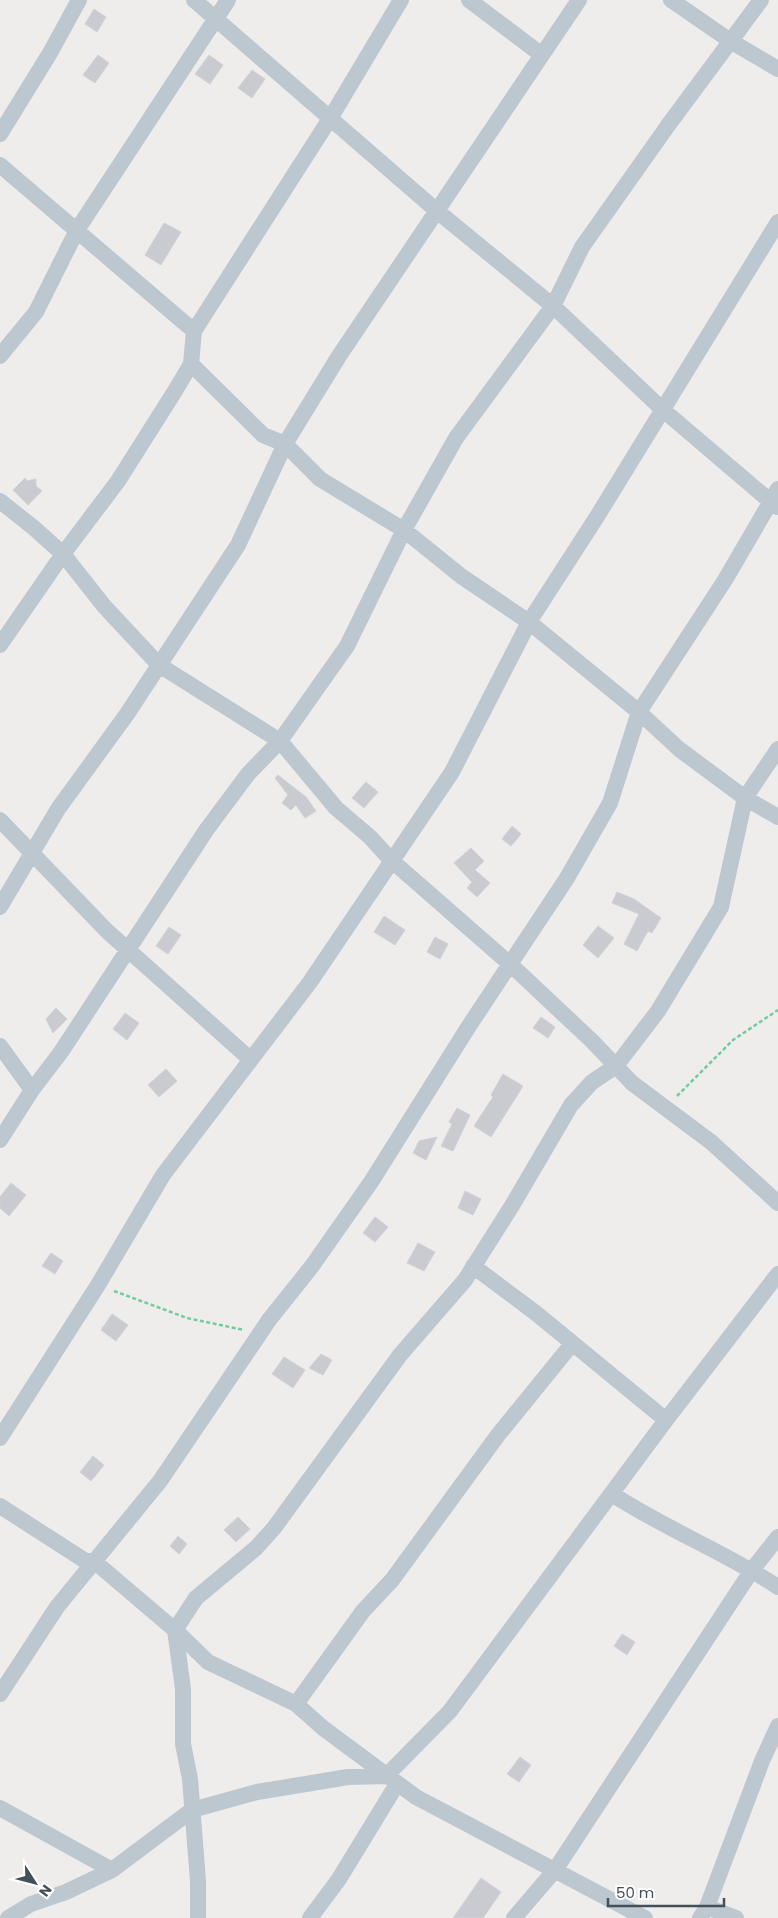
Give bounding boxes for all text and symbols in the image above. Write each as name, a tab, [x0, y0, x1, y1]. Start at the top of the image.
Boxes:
north arrow	[10, 1858, 60, 1908]
scale bar	[608, 1876, 724, 1908]
text: N	[34, 1881, 57, 1901]
text: 50 m	[616, 1882, 654, 1903]

